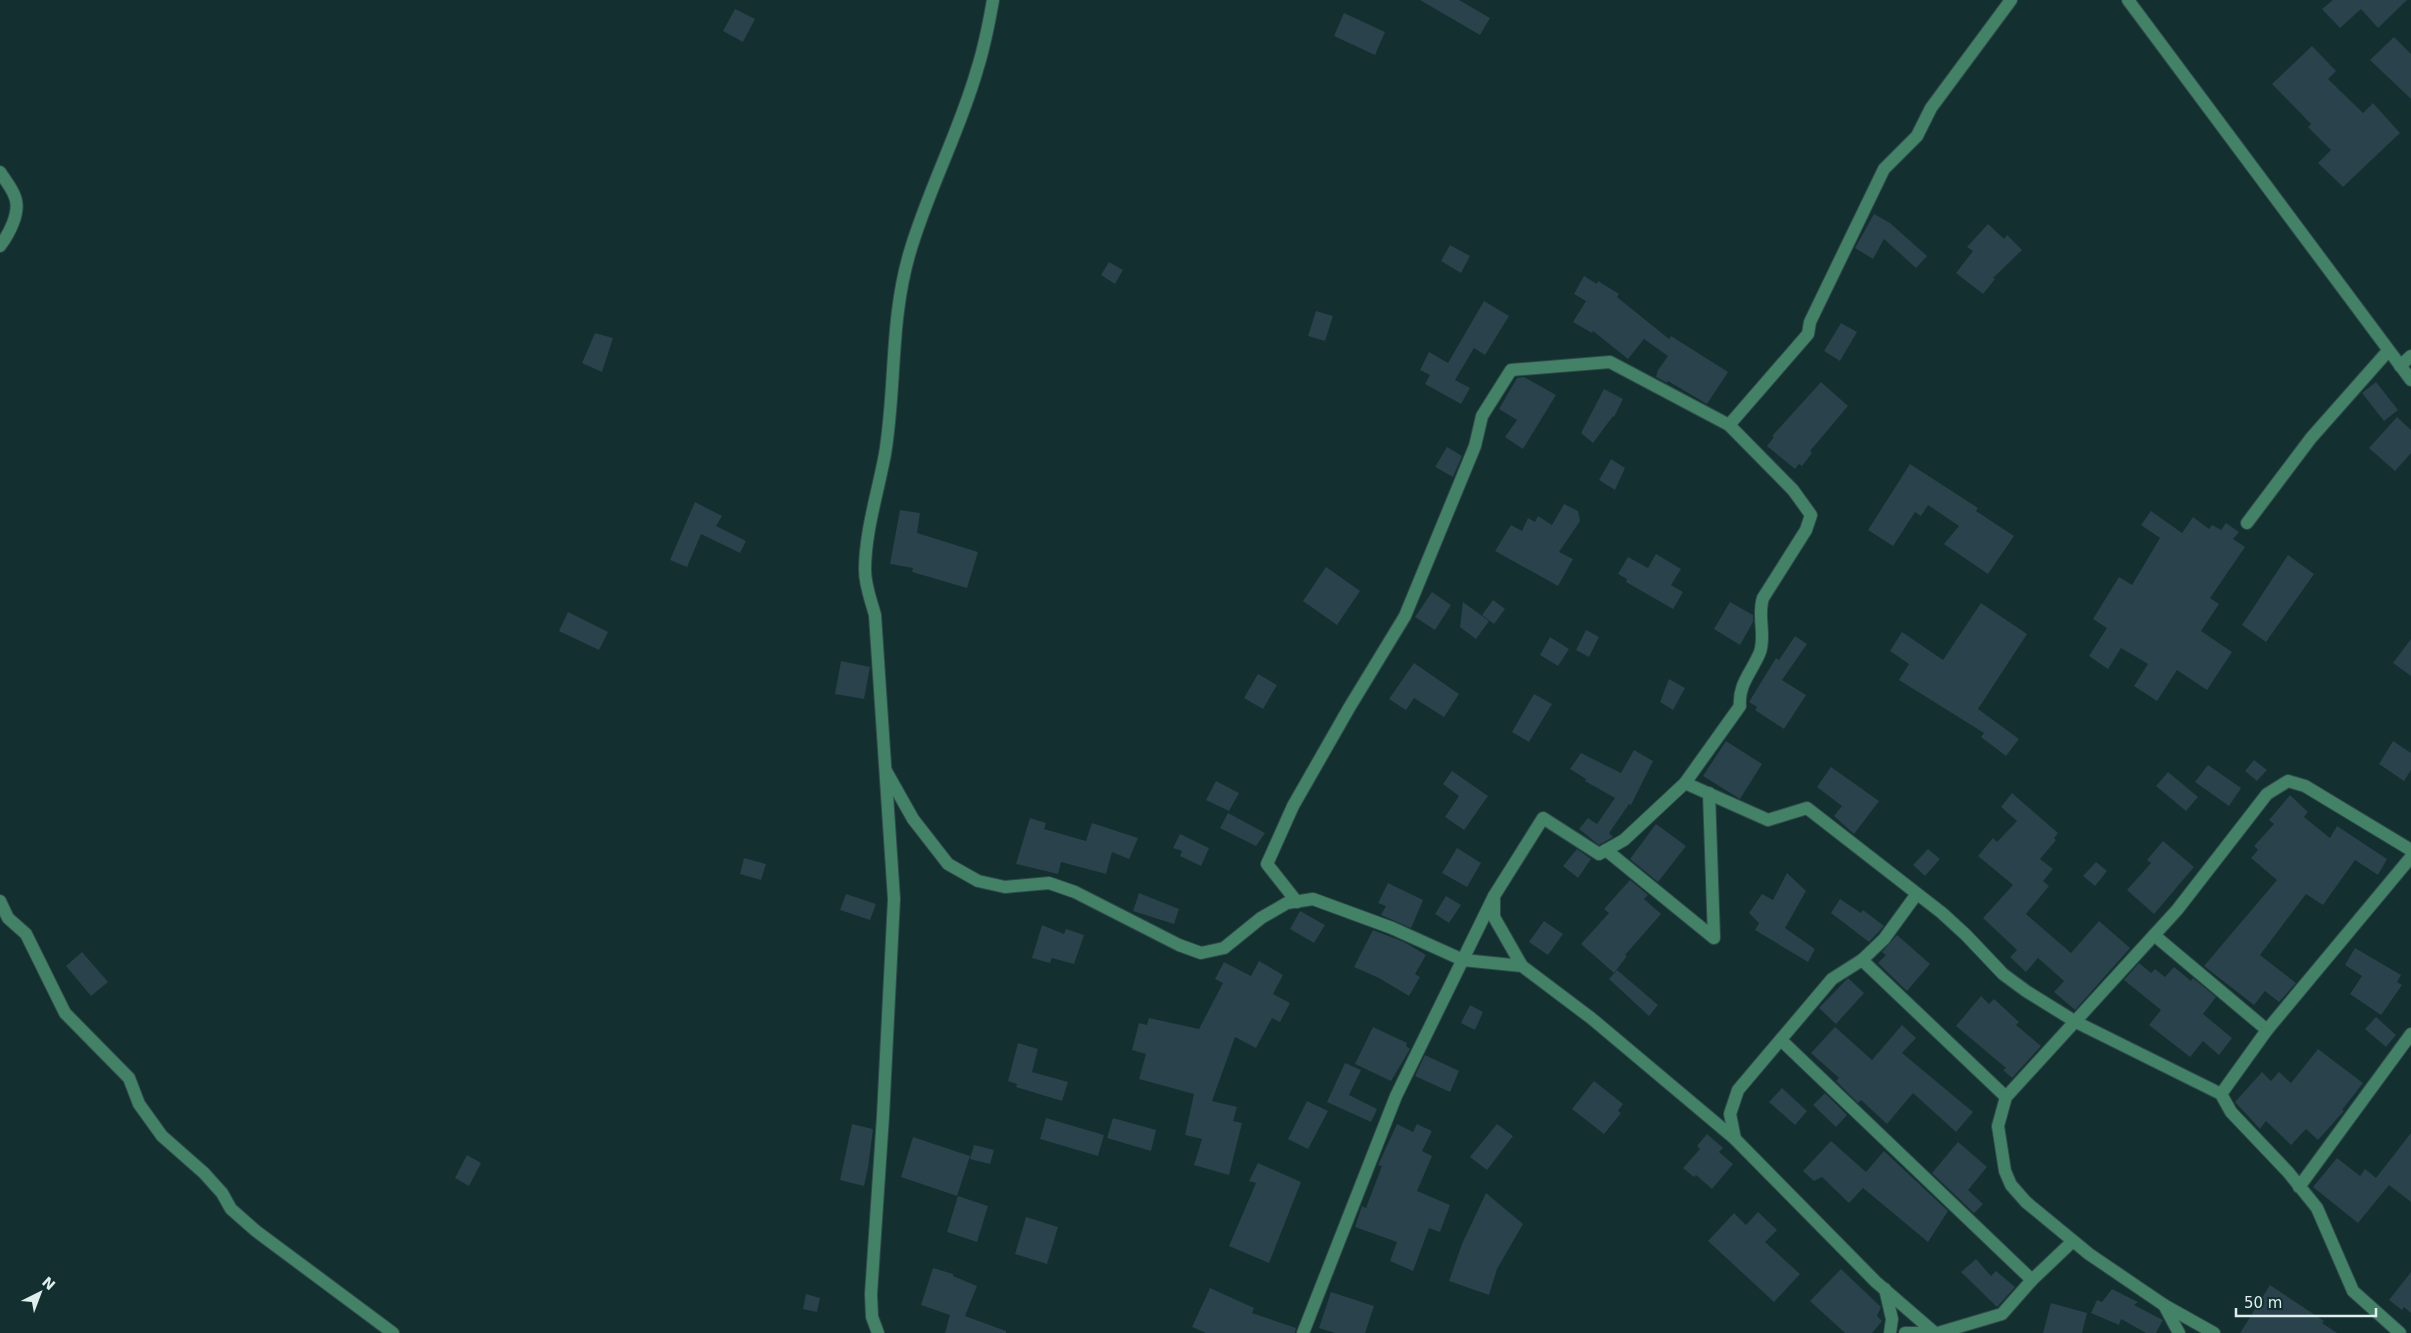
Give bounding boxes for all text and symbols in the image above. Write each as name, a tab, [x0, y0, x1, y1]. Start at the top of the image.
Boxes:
north arrow	[15, 1268, 65, 1318]
text: N	[39, 1273, 58, 1293]
scale bar	[2236, 1286, 2376, 1318]
text: 50 m	[2244, 1294, 2282, 1312]

